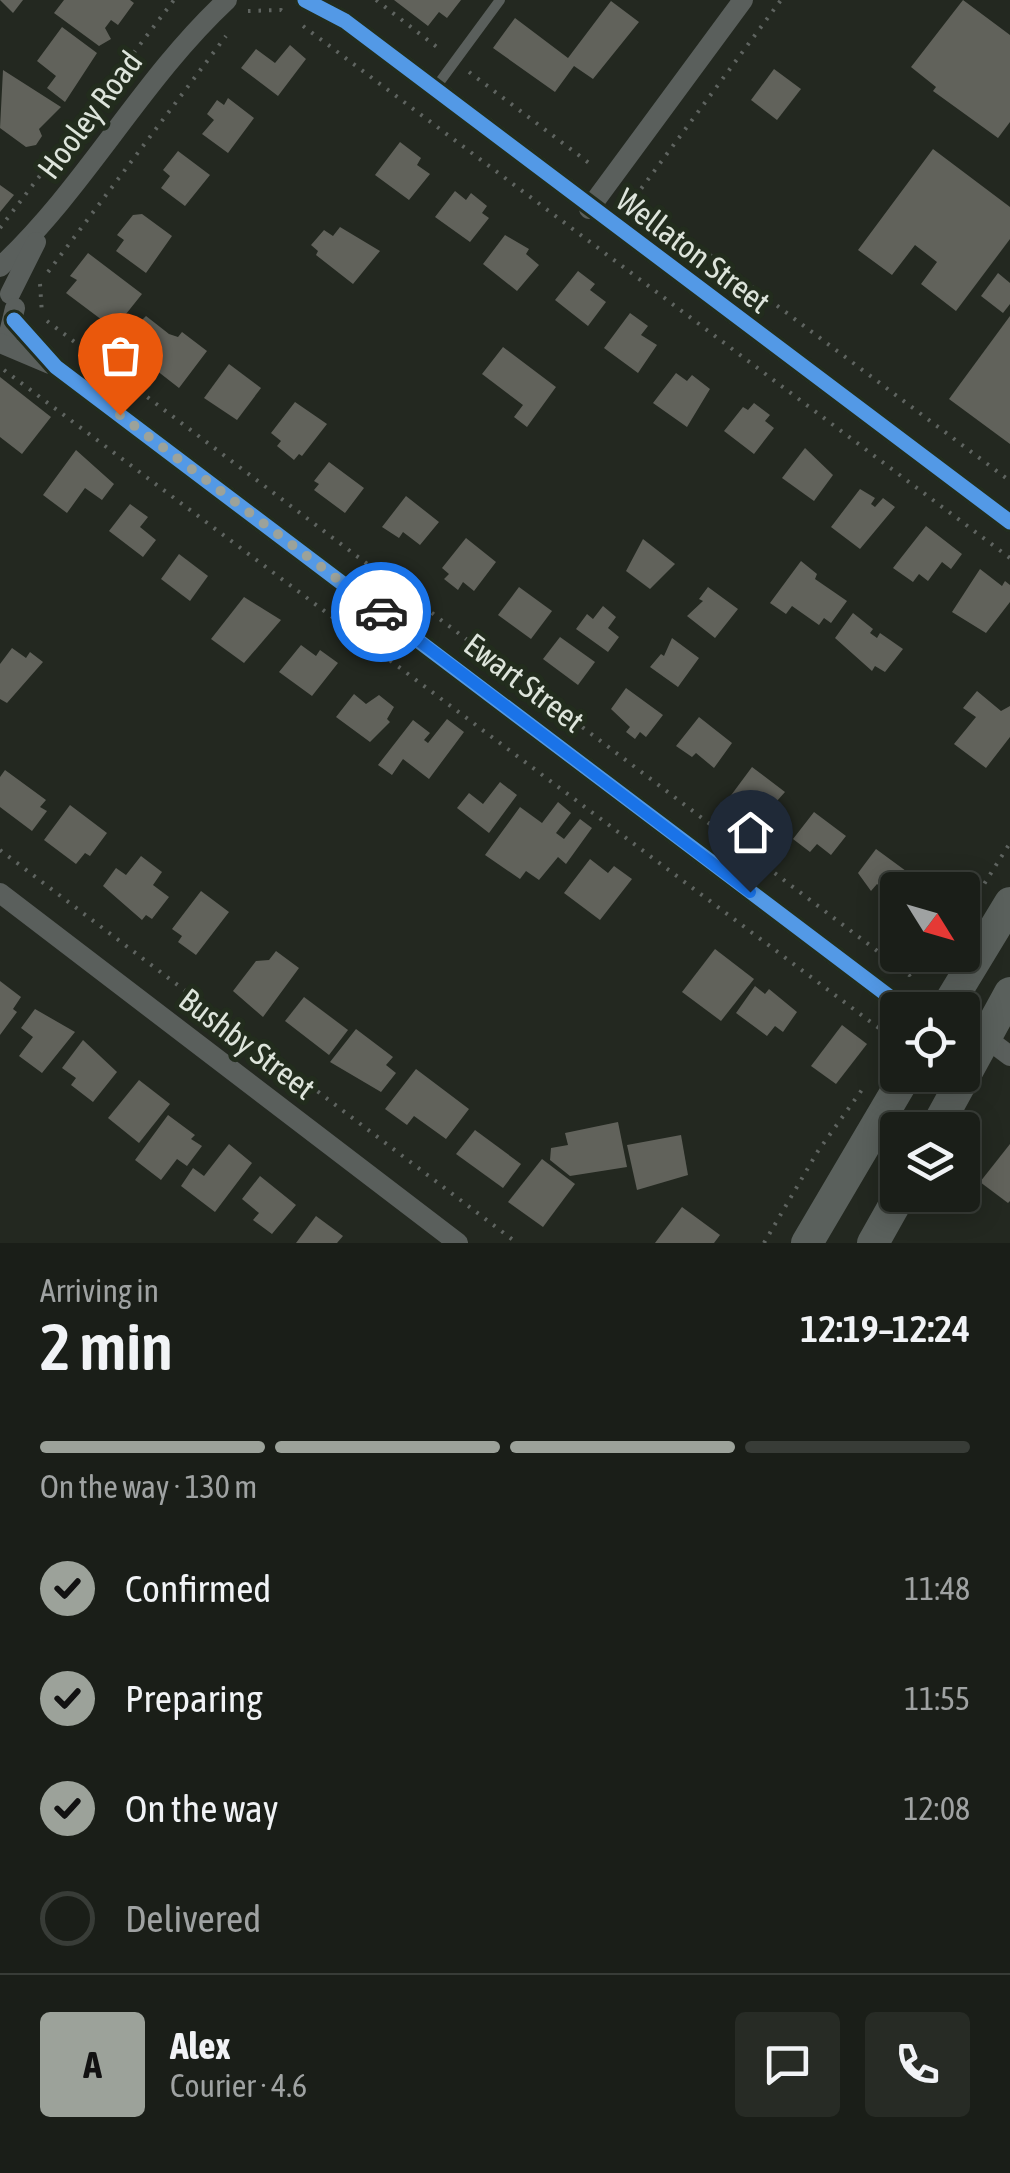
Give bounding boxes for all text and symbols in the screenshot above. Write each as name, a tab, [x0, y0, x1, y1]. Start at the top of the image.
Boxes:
street label: Hooley Road	[30, 44, 149, 186]
street label: Wellaton Street	[609, 181, 777, 320]
pin	[78, 313, 163, 416]
icon: bag	[93, 328, 148, 383]
courier	[331, 562, 431, 662]
icon: car	[354, 585, 409, 640]
street label: Ewart Street	[457, 626, 591, 740]
pin	[708, 790, 793, 893]
icon: home	[723, 805, 778, 860]
north arrow	[880, 872, 980, 972]
map controls	[880, 872, 980, 1212]
street label: Bushby Street	[172, 981, 322, 1107]
button: locate	[880, 992, 980, 1092]
button: layers	[880, 1112, 980, 1212]
text: Arriving in	[40, 1272, 159, 1309]
text: 12:19–12:24	[800, 1307, 970, 1350]
text: 2 min	[40, 1309, 173, 1384]
text: On the way · 130 m	[40, 1468, 257, 1505]
icon: check	[40, 1561, 95, 1616]
text: Confirmed	[125, 1567, 271, 1610]
text: 11:48	[904, 1570, 970, 1607]
icon: check	[40, 1671, 95, 1726]
text: Preparing	[125, 1677, 263, 1720]
text: 11:55	[904, 1680, 970, 1717]
icon: check	[40, 1781, 95, 1836]
text: On the way	[125, 1787, 278, 1830]
text: 12:08	[904, 1790, 970, 1827]
text: Delivered	[125, 1897, 261, 1940]
button: chat	[735, 2012, 840, 2117]
button: phone	[865, 2012, 970, 2117]
text: Alex	[170, 2024, 231, 2067]
text: A	[83, 2043, 102, 2086]
text: Courier · 4.6	[170, 2067, 307, 2104]

